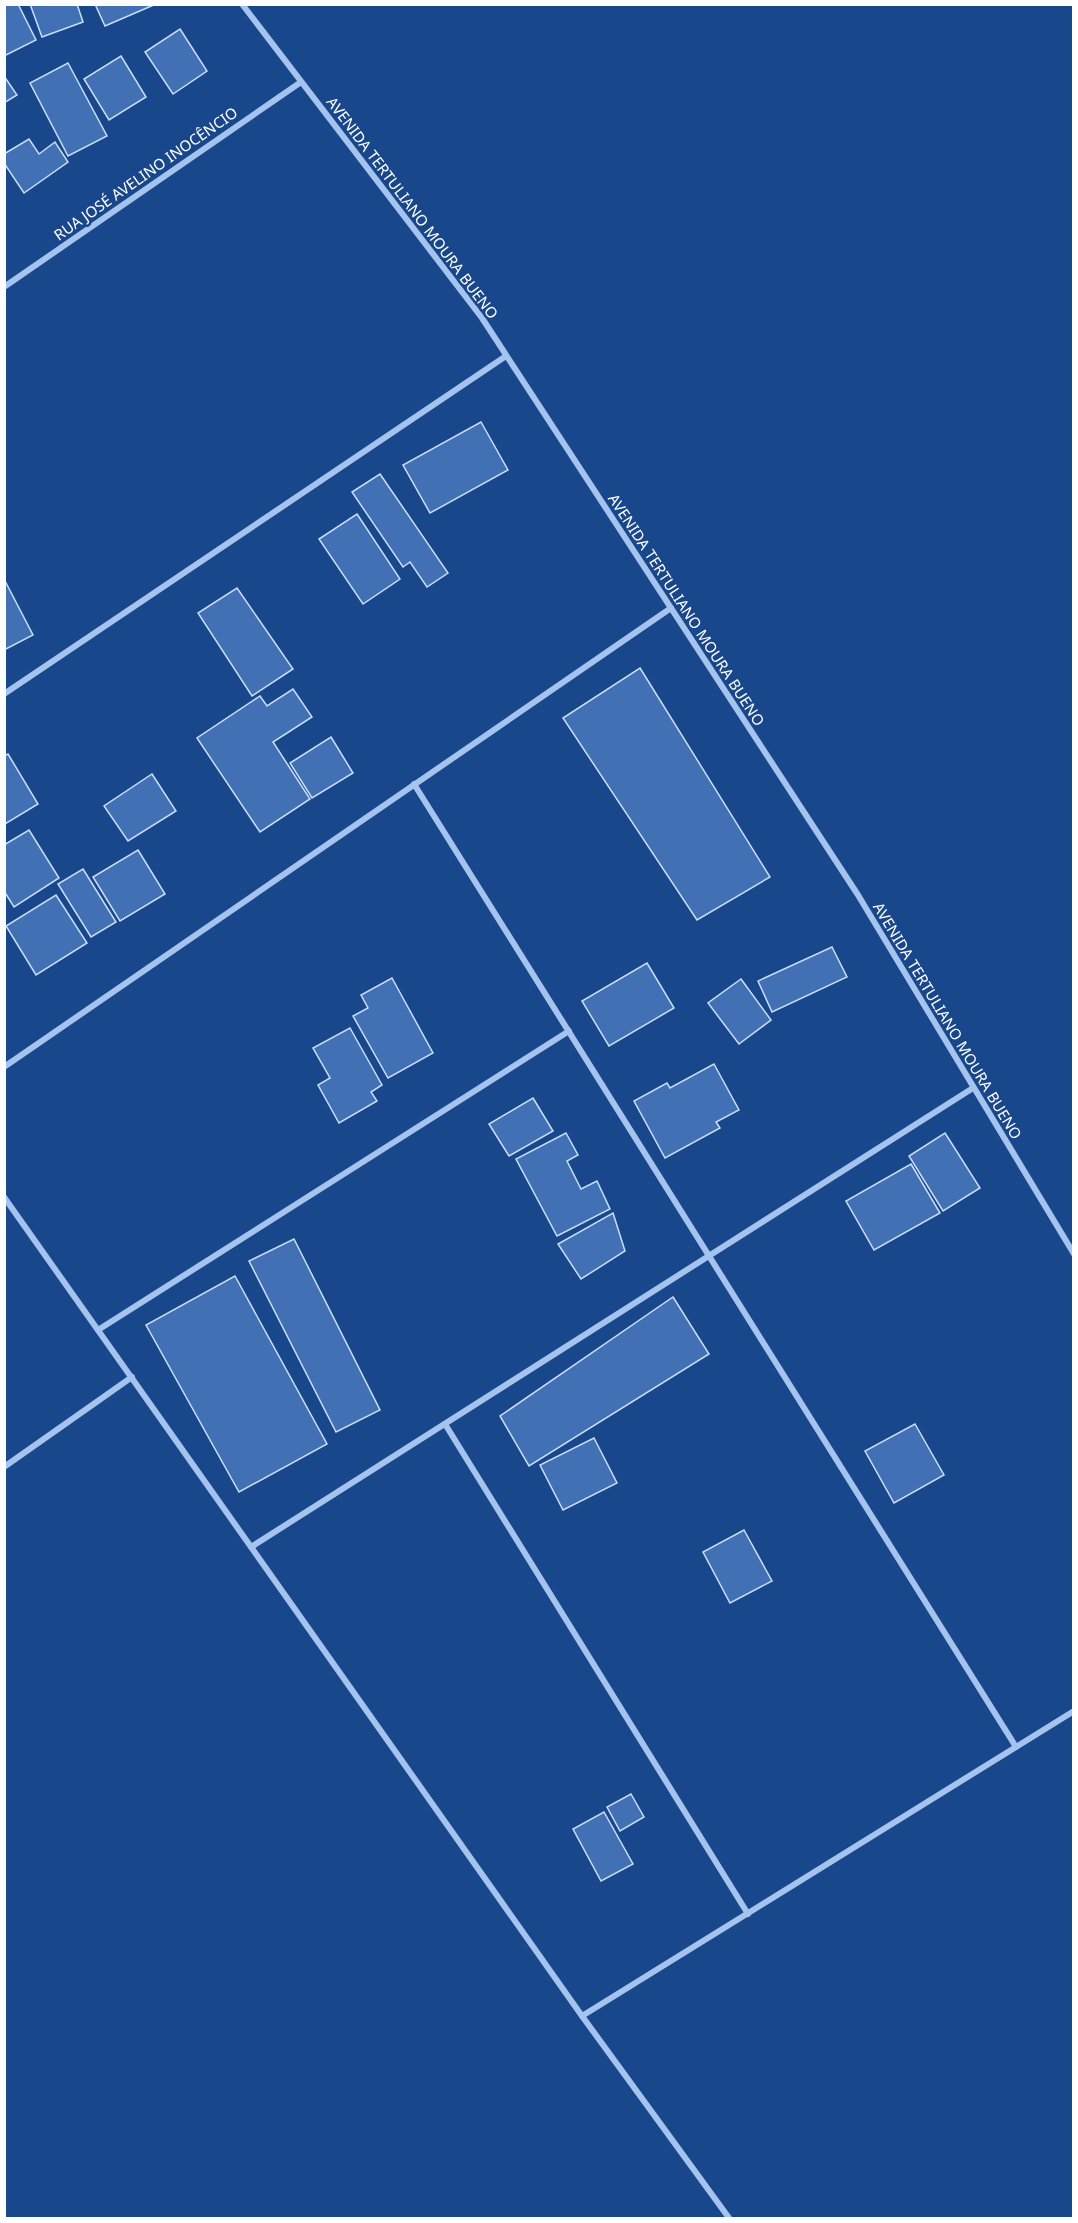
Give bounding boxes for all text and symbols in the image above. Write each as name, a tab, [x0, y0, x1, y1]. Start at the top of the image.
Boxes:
street label: AVENIDA TERTULIANO MOURA BUENO	[323, 92, 503, 322]
street label: RUA JOSÉ AVELINO INOCÊNCIO	[50, 102, 241, 244]
street label: AVENIDA TERTULIANO MOURA BUENO	[604, 489, 770, 729]
street label: AVENIDA TERTULIANO MOURA BUENO	[869, 898, 1027, 1143]

